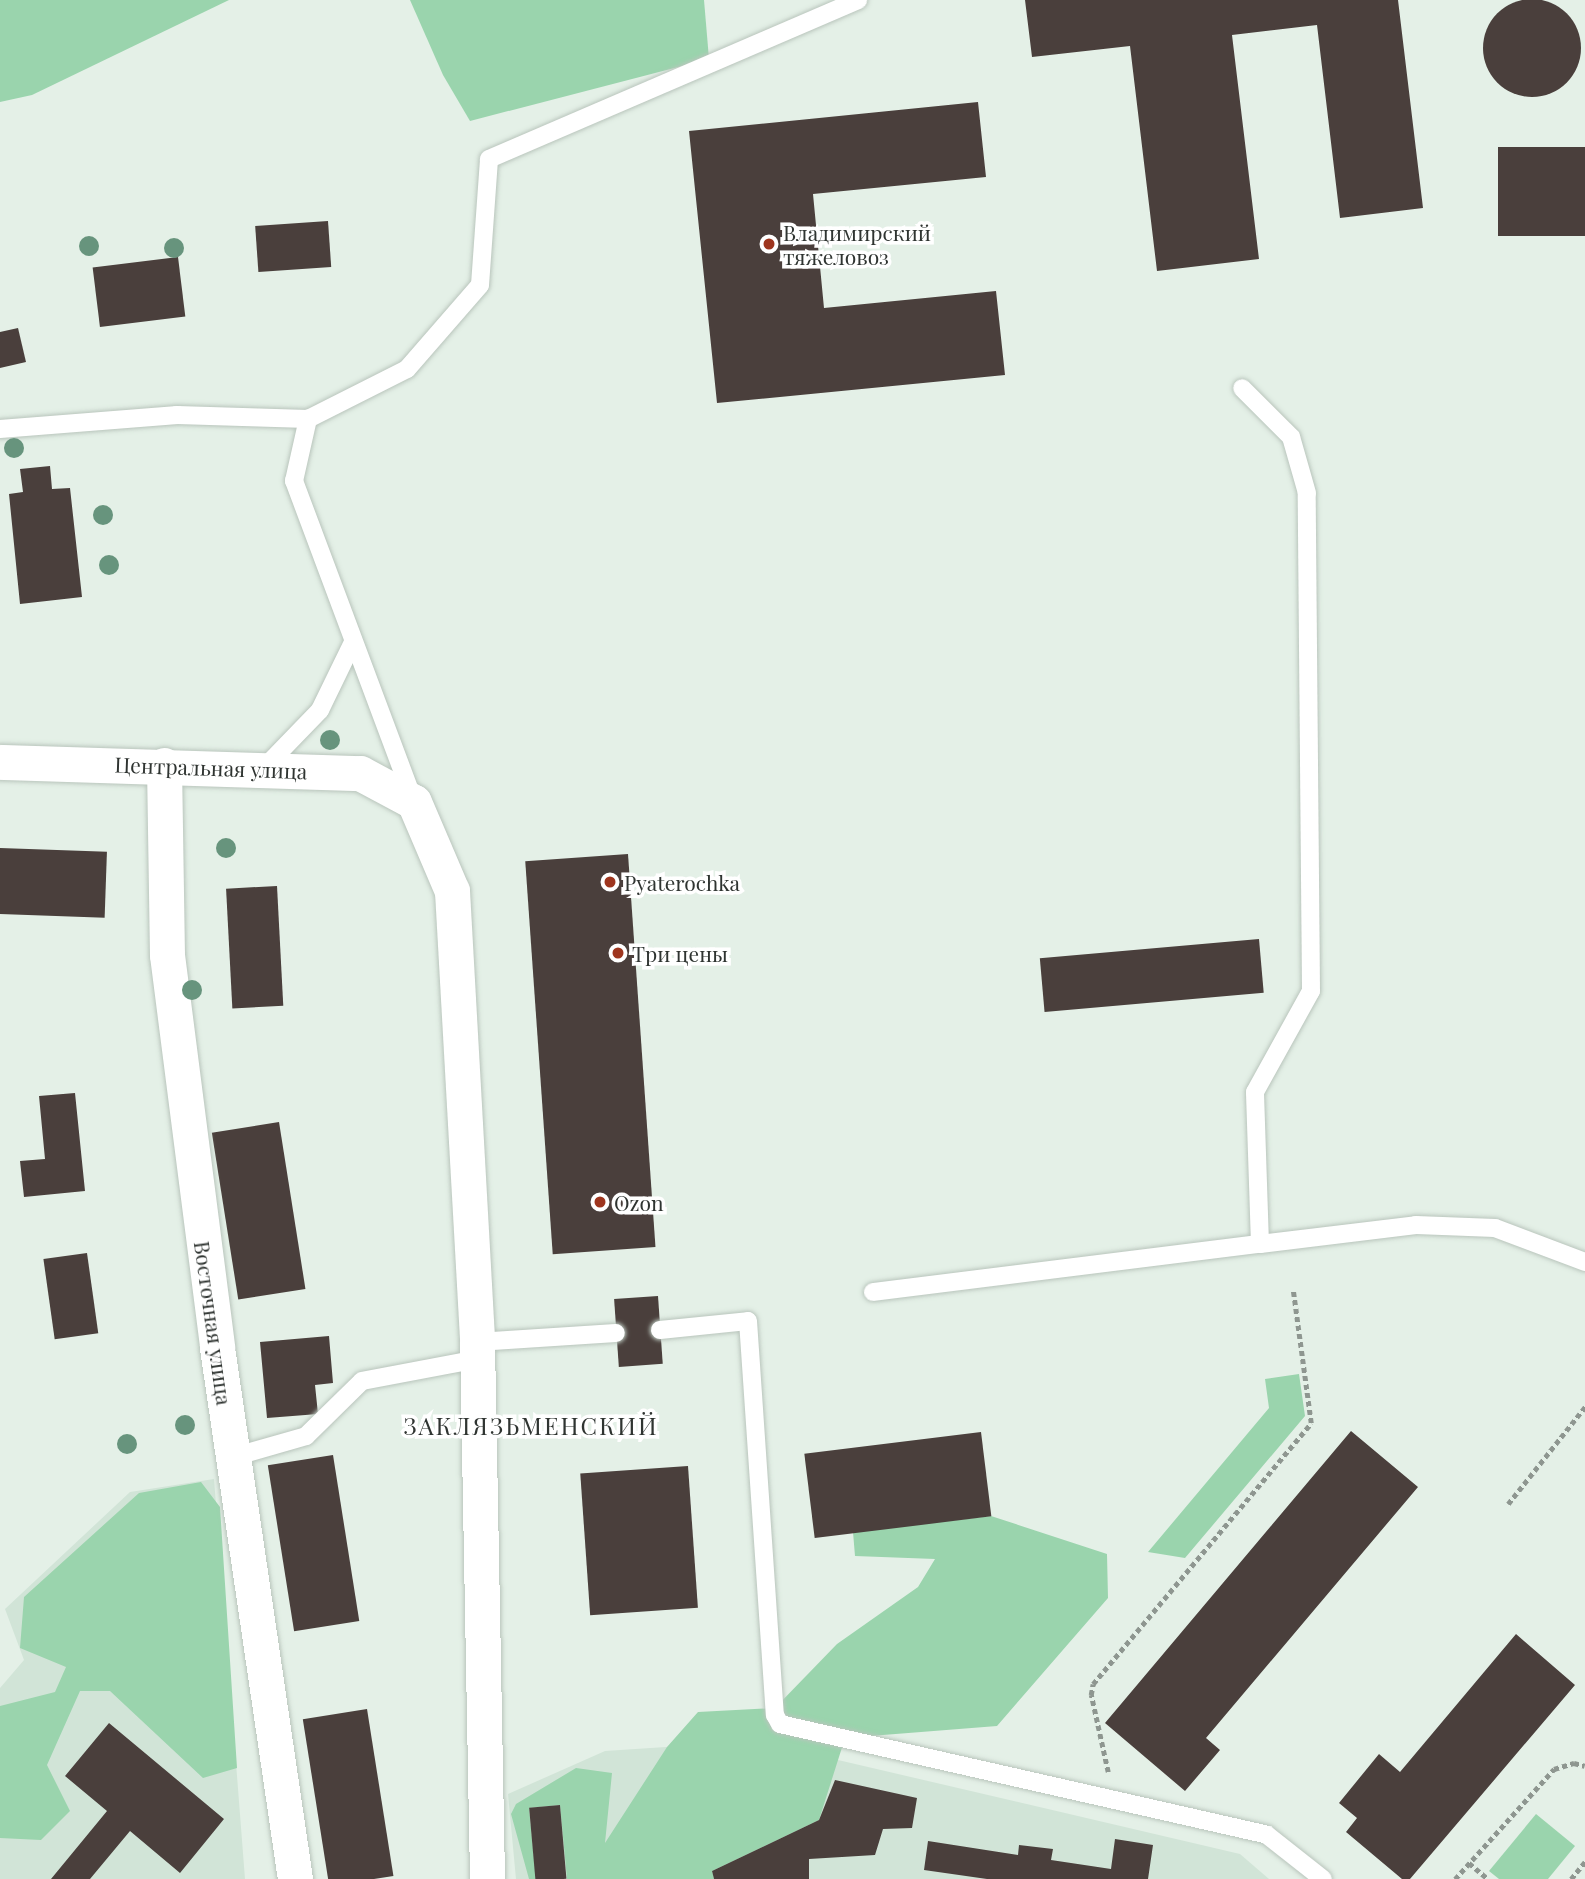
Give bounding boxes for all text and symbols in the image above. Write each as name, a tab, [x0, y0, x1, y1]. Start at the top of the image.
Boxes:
place label: Владимирский тяжеловоз	[783, 219, 931, 269]
marker: Владимирский тяжеловоз	[761, 236, 777, 252]
street label: Центральная улица	[114, 751, 308, 783]
place label: Pyaterochka	[624, 869, 740, 895]
marker: Pyaterochka	[602, 874, 618, 890]
place label: Три цены	[632, 940, 728, 966]
marker: Три цены	[610, 945, 626, 961]
place label: Ozon	[614, 1189, 664, 1215]
marker: Ozon	[592, 1194, 608, 1210]
street label: Восточная улица	[190, 1239, 238, 1407]
district label: ЗАКЛЯЗЬМЕНСКИЙ	[405, 1412, 657, 1440]

